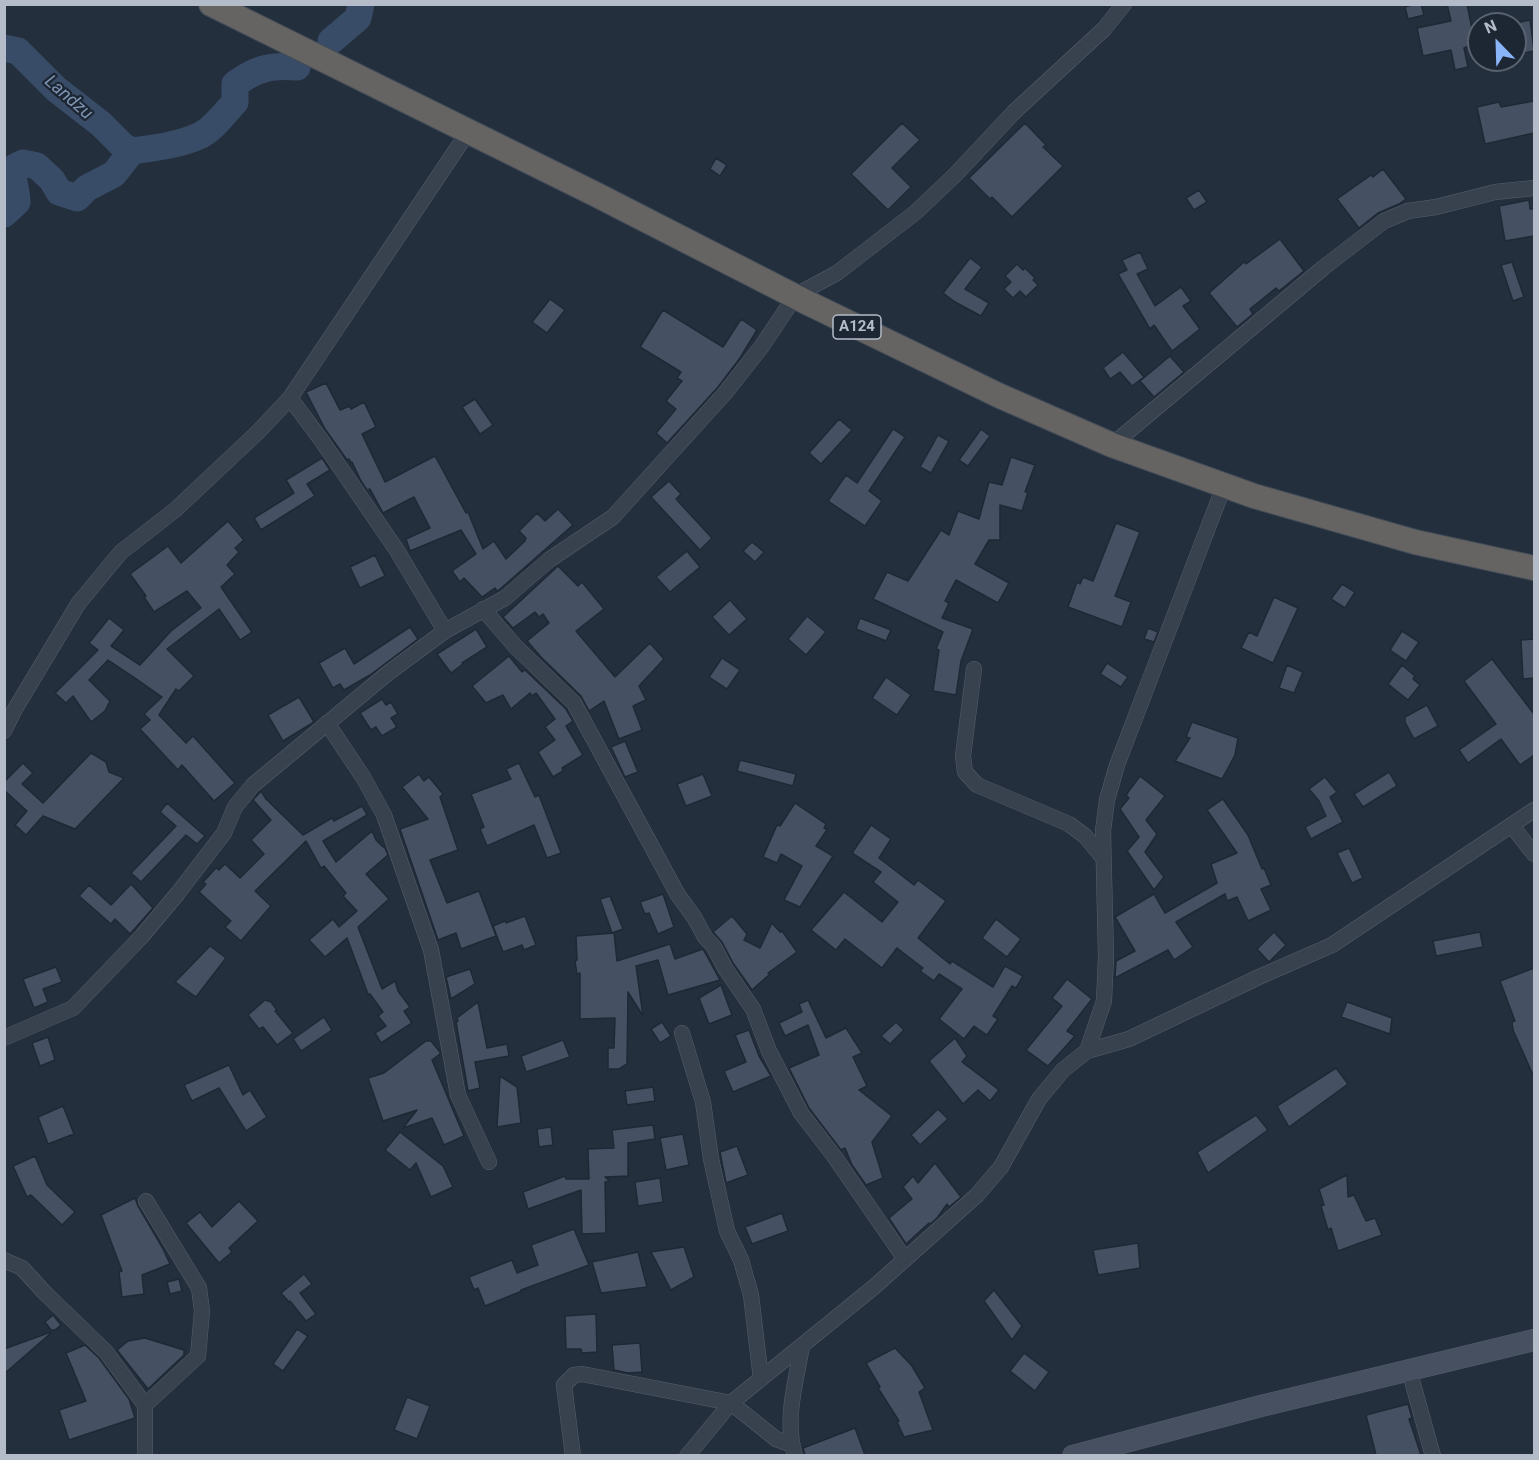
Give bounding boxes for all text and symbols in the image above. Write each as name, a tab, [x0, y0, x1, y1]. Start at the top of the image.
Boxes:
north arrow	[1467, 12, 1527, 72]
text: N	[1482, 16, 1499, 38]
water label: Landzu	[40, 71, 96, 125]
road number: A124	[833, 315, 881, 339]

